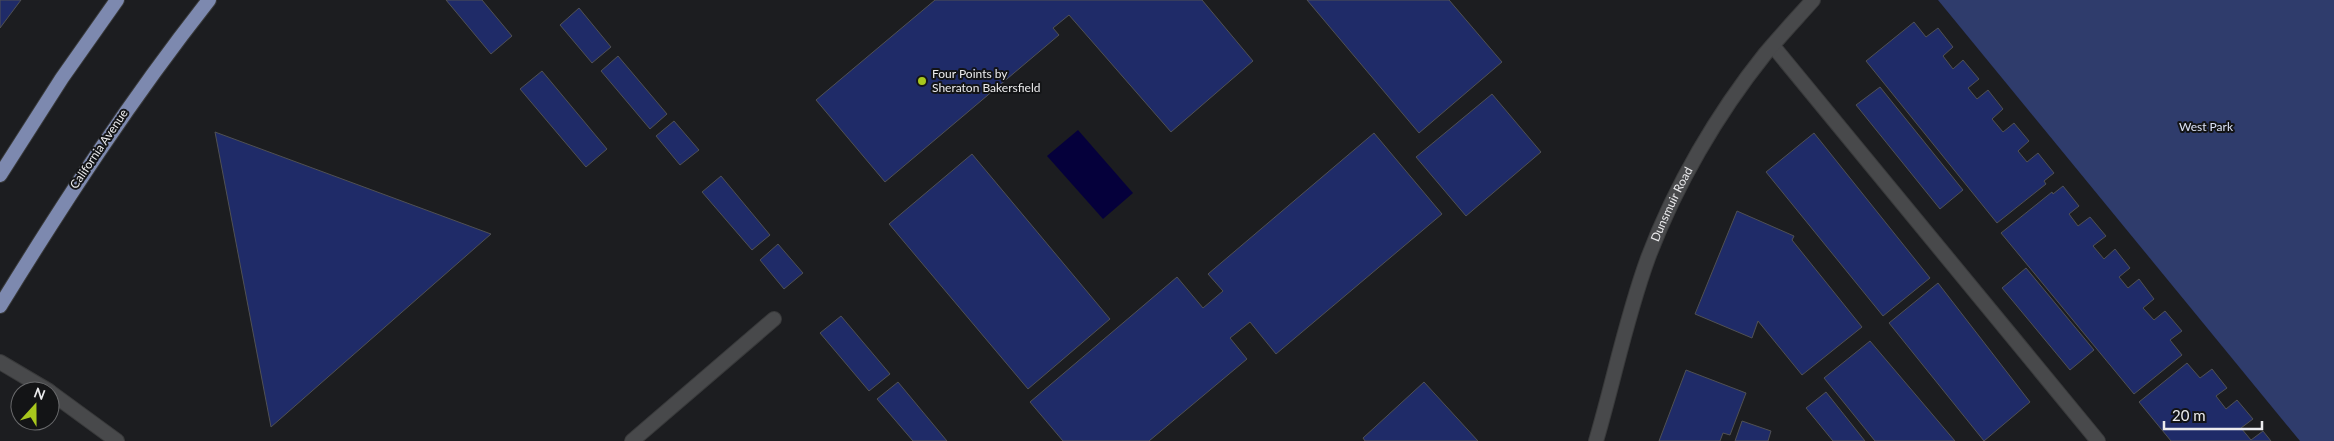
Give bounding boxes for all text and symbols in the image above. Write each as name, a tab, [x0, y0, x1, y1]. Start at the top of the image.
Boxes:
place label: Four Points by Sheraton Bakersfield	[932, 66, 1040, 95]
marker: Four Points by Sheraton Bakersfield	[916, 75, 928, 87]
street label: California Avenue	[66, 106, 131, 191]
park label: West Park	[2179, 119, 2234, 134]
street label: Dunsmuir Road	[1647, 164, 1696, 244]
north arrow	[10, 381, 60, 431]
text: N	[32, 384, 48, 403]
scale bar	[2164, 398, 2262, 430]
text: 20 m	[2172, 406, 2206, 424]

